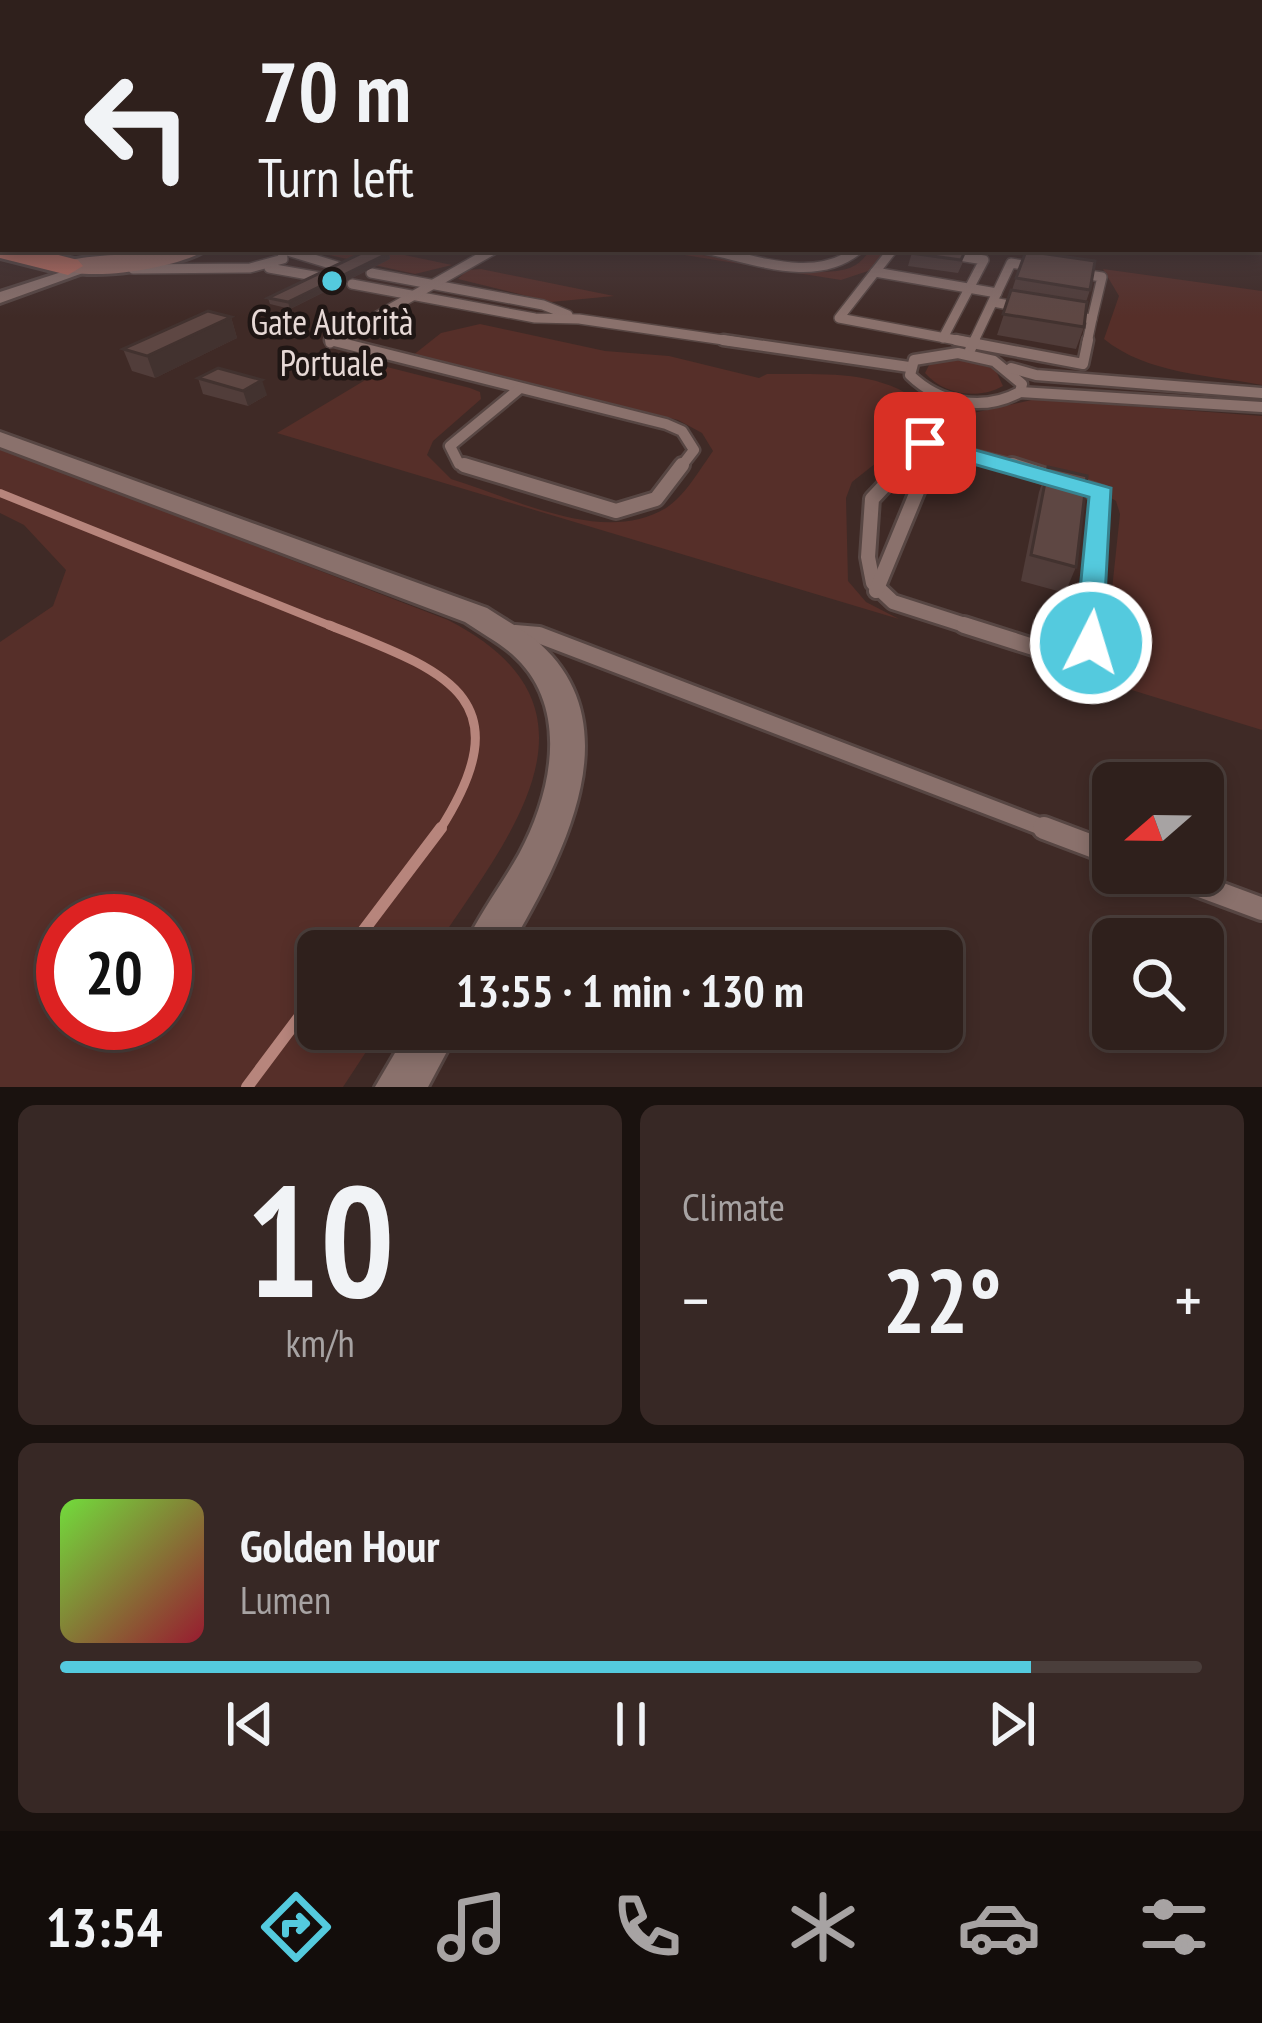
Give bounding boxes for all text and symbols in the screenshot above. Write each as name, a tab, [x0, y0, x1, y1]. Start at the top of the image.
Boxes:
text: 70 m	[258, 36, 411, 145]
icon: left	[60, 48, 216, 204]
text: Turn left	[258, 142, 414, 212]
marker: Gate Autorità Portuale	[319, 268, 345, 294]
place label: Gate Autorità Portuale	[250, 298, 414, 386]
pin	[874, 392, 976, 494]
icon: arrive	[892, 410, 958, 476]
position arrow	[1028, 580, 1154, 706]
north arrow	[1092, 762, 1224, 894]
map controls	[1092, 762, 1224, 1050]
speed limit sign: 20	[36, 894, 192, 1050]
button: search	[1092, 918, 1224, 1050]
text: 13:55 · 1 min · 130 m	[456, 961, 804, 1019]
text: 10	[245, 1138, 395, 1340]
text: Climate	[682, 1181, 785, 1232]
text: 22°	[883, 1241, 1001, 1358]
text: −	[682, 1257, 709, 1342]
text: +	[1175, 1257, 1202, 1342]
text: km/h	[285, 1317, 355, 1368]
text: Golden Hour	[240, 1516, 440, 1574]
text: Lumen	[240, 1574, 331, 1625]
icon: previous	[217, 1691, 283, 1757]
icon: pause	[598, 1691, 664, 1757]
icon: next	[979, 1691, 1045, 1757]
icon: directions	[254, 1885, 338, 1969]
icon: music	[430, 1885, 514, 1969]
icon: phone	[605, 1885, 689, 1969]
icon: climate	[781, 1885, 865, 1969]
icon: car	[957, 1885, 1041, 1969]
icon: filters	[1132, 1885, 1216, 1969]
text: 13:54	[46, 1892, 163, 1962]

